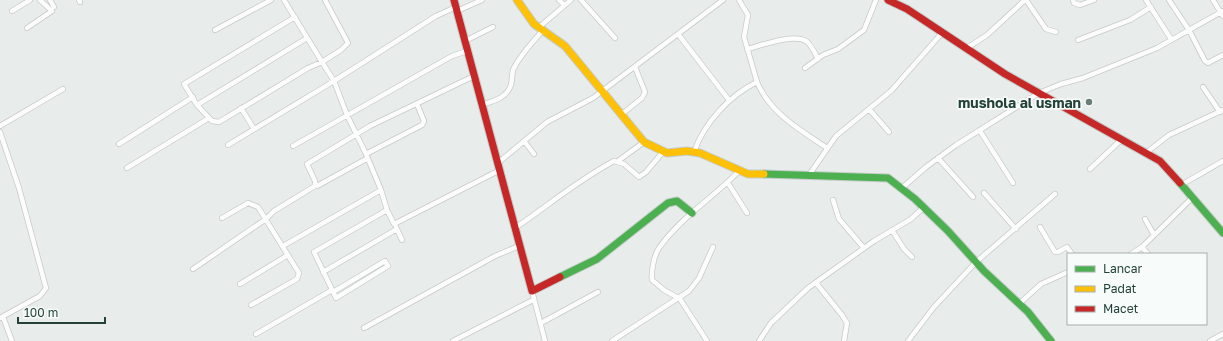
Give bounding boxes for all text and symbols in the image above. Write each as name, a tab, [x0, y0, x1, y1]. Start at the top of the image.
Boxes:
place label: mushola al usman	[958, 94, 1081, 111]
marker: mushola al usman	[1084, 97, 1094, 107]
legend	[1067, 253, 1207, 325]
text: Lancar	[1103, 261, 1142, 276]
text: Padat	[1103, 281, 1137, 296]
scale bar	[18, 299, 105, 325]
text: Macet	[1103, 301, 1139, 316]
text: 100 m	[24, 305, 58, 320]

